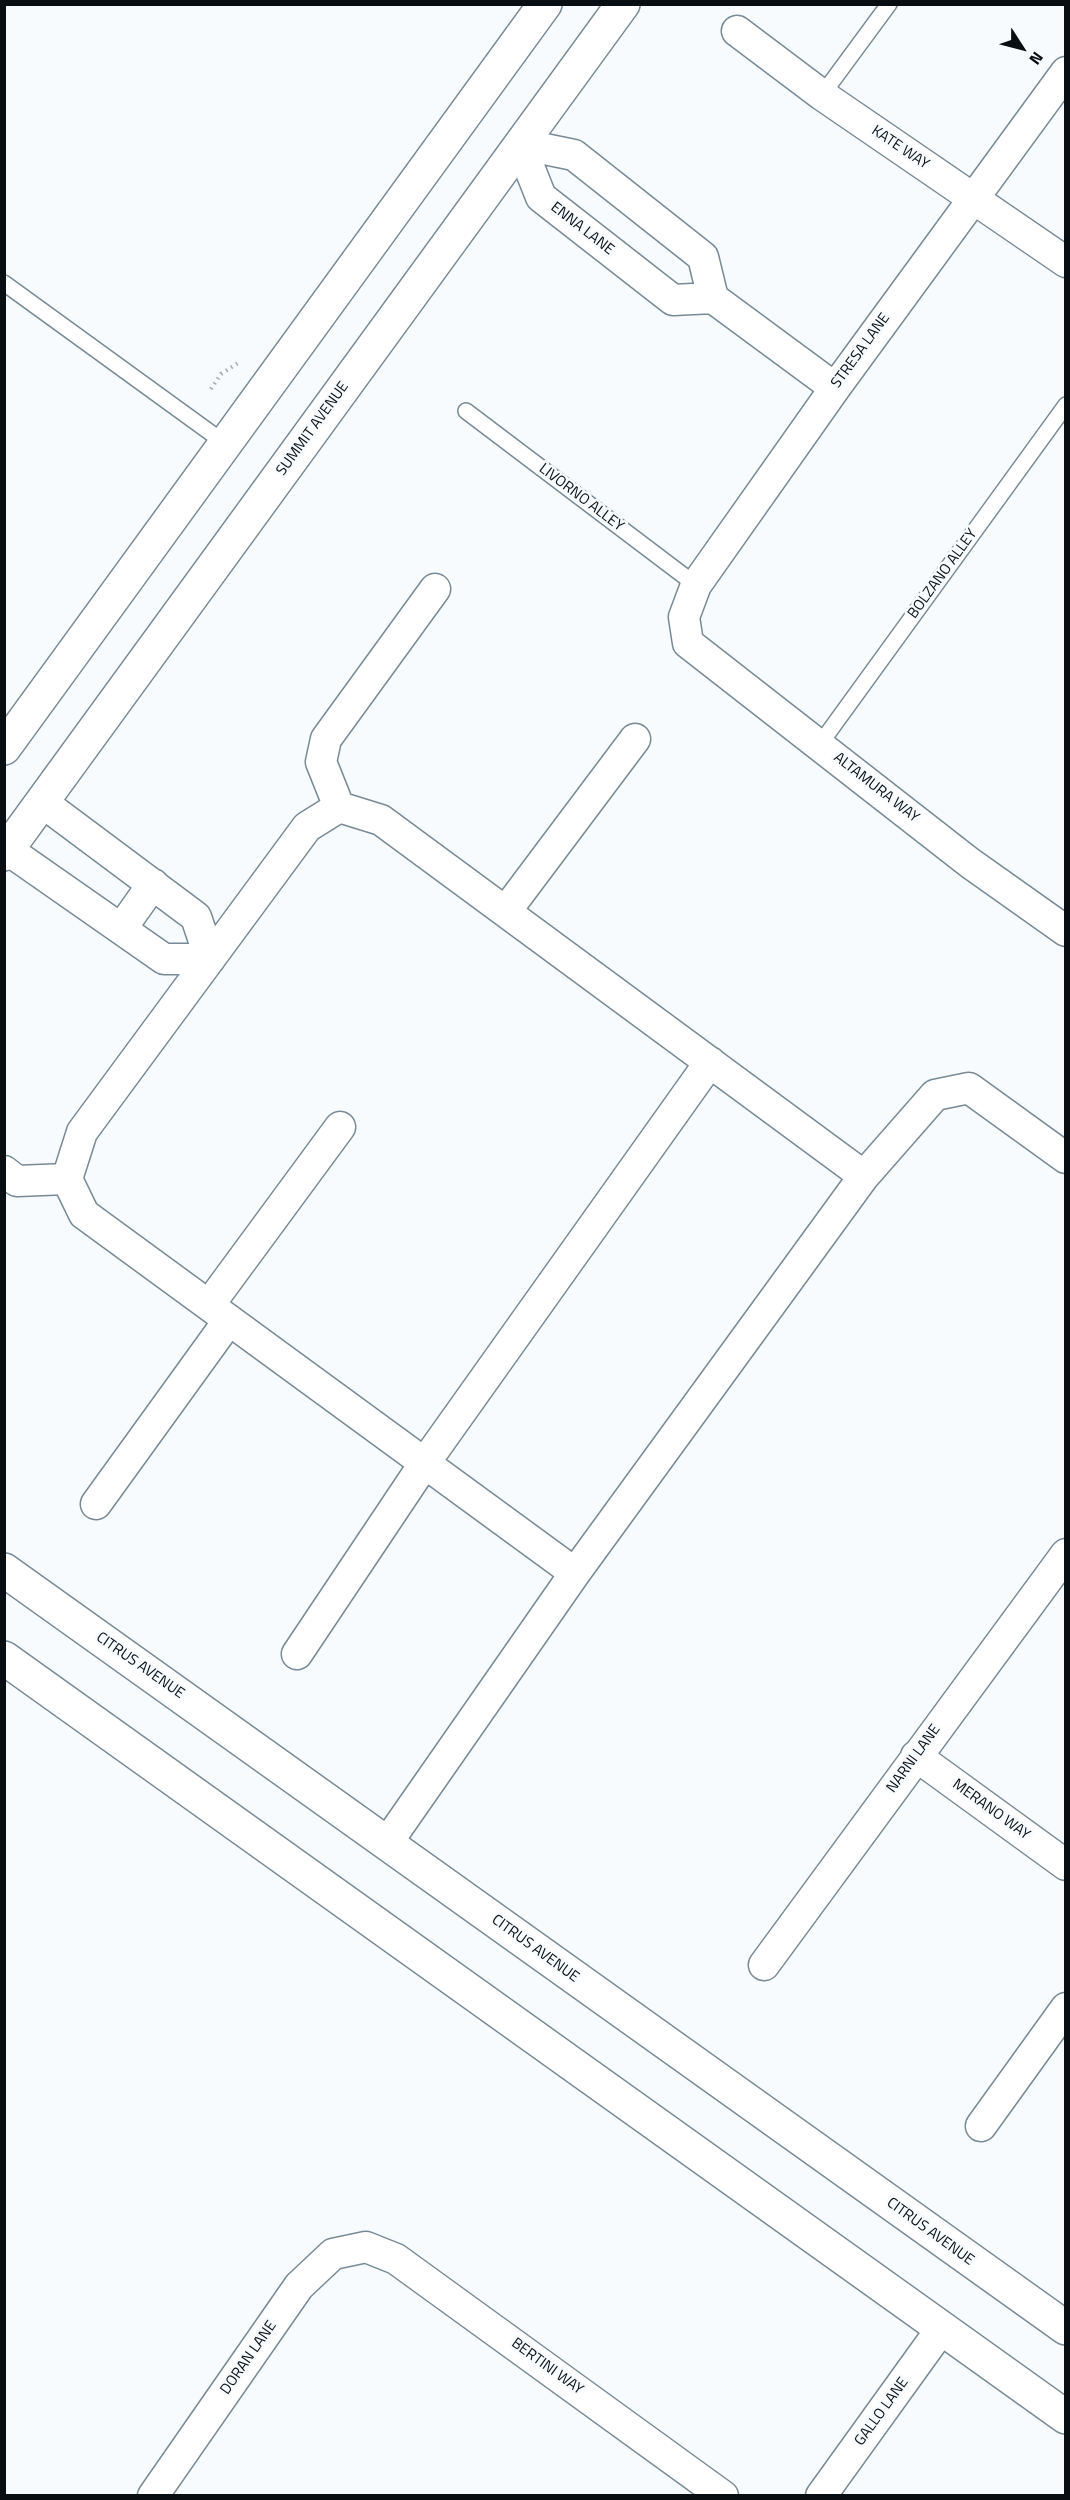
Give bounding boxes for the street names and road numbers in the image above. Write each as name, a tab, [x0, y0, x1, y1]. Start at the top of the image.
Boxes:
street label: KATE WAY	[868, 122, 932, 174]
street label: ENNA LANE	[547, 199, 617, 259]
street label: STRESA LANE	[828, 310, 894, 392]
street label: SUMMIT AVENUE	[273, 379, 353, 479]
street label: LIVORNO ALLEY	[535, 460, 627, 536]
street label: BOLZANO ALLEY	[904, 526, 982, 622]
street label: ALTAMURA WAY	[830, 749, 922, 827]
street label: CITRUS AVENUE	[92, 1629, 188, 1703]
street label: NARNI LANE	[883, 1721, 945, 1797]
street label: MERANO WAY	[949, 1776, 1033, 1844]
street label: CITRUS AVENUE	[488, 1911, 582, 1987]
street label: CITRUS AVENUE	[883, 2194, 977, 2270]
street label: DORAN LANE	[217, 2318, 281, 2398]
street label: BERTINI WAY	[507, 2335, 587, 2399]
street label: GALLO LANE	[851, 2374, 913, 2450]

